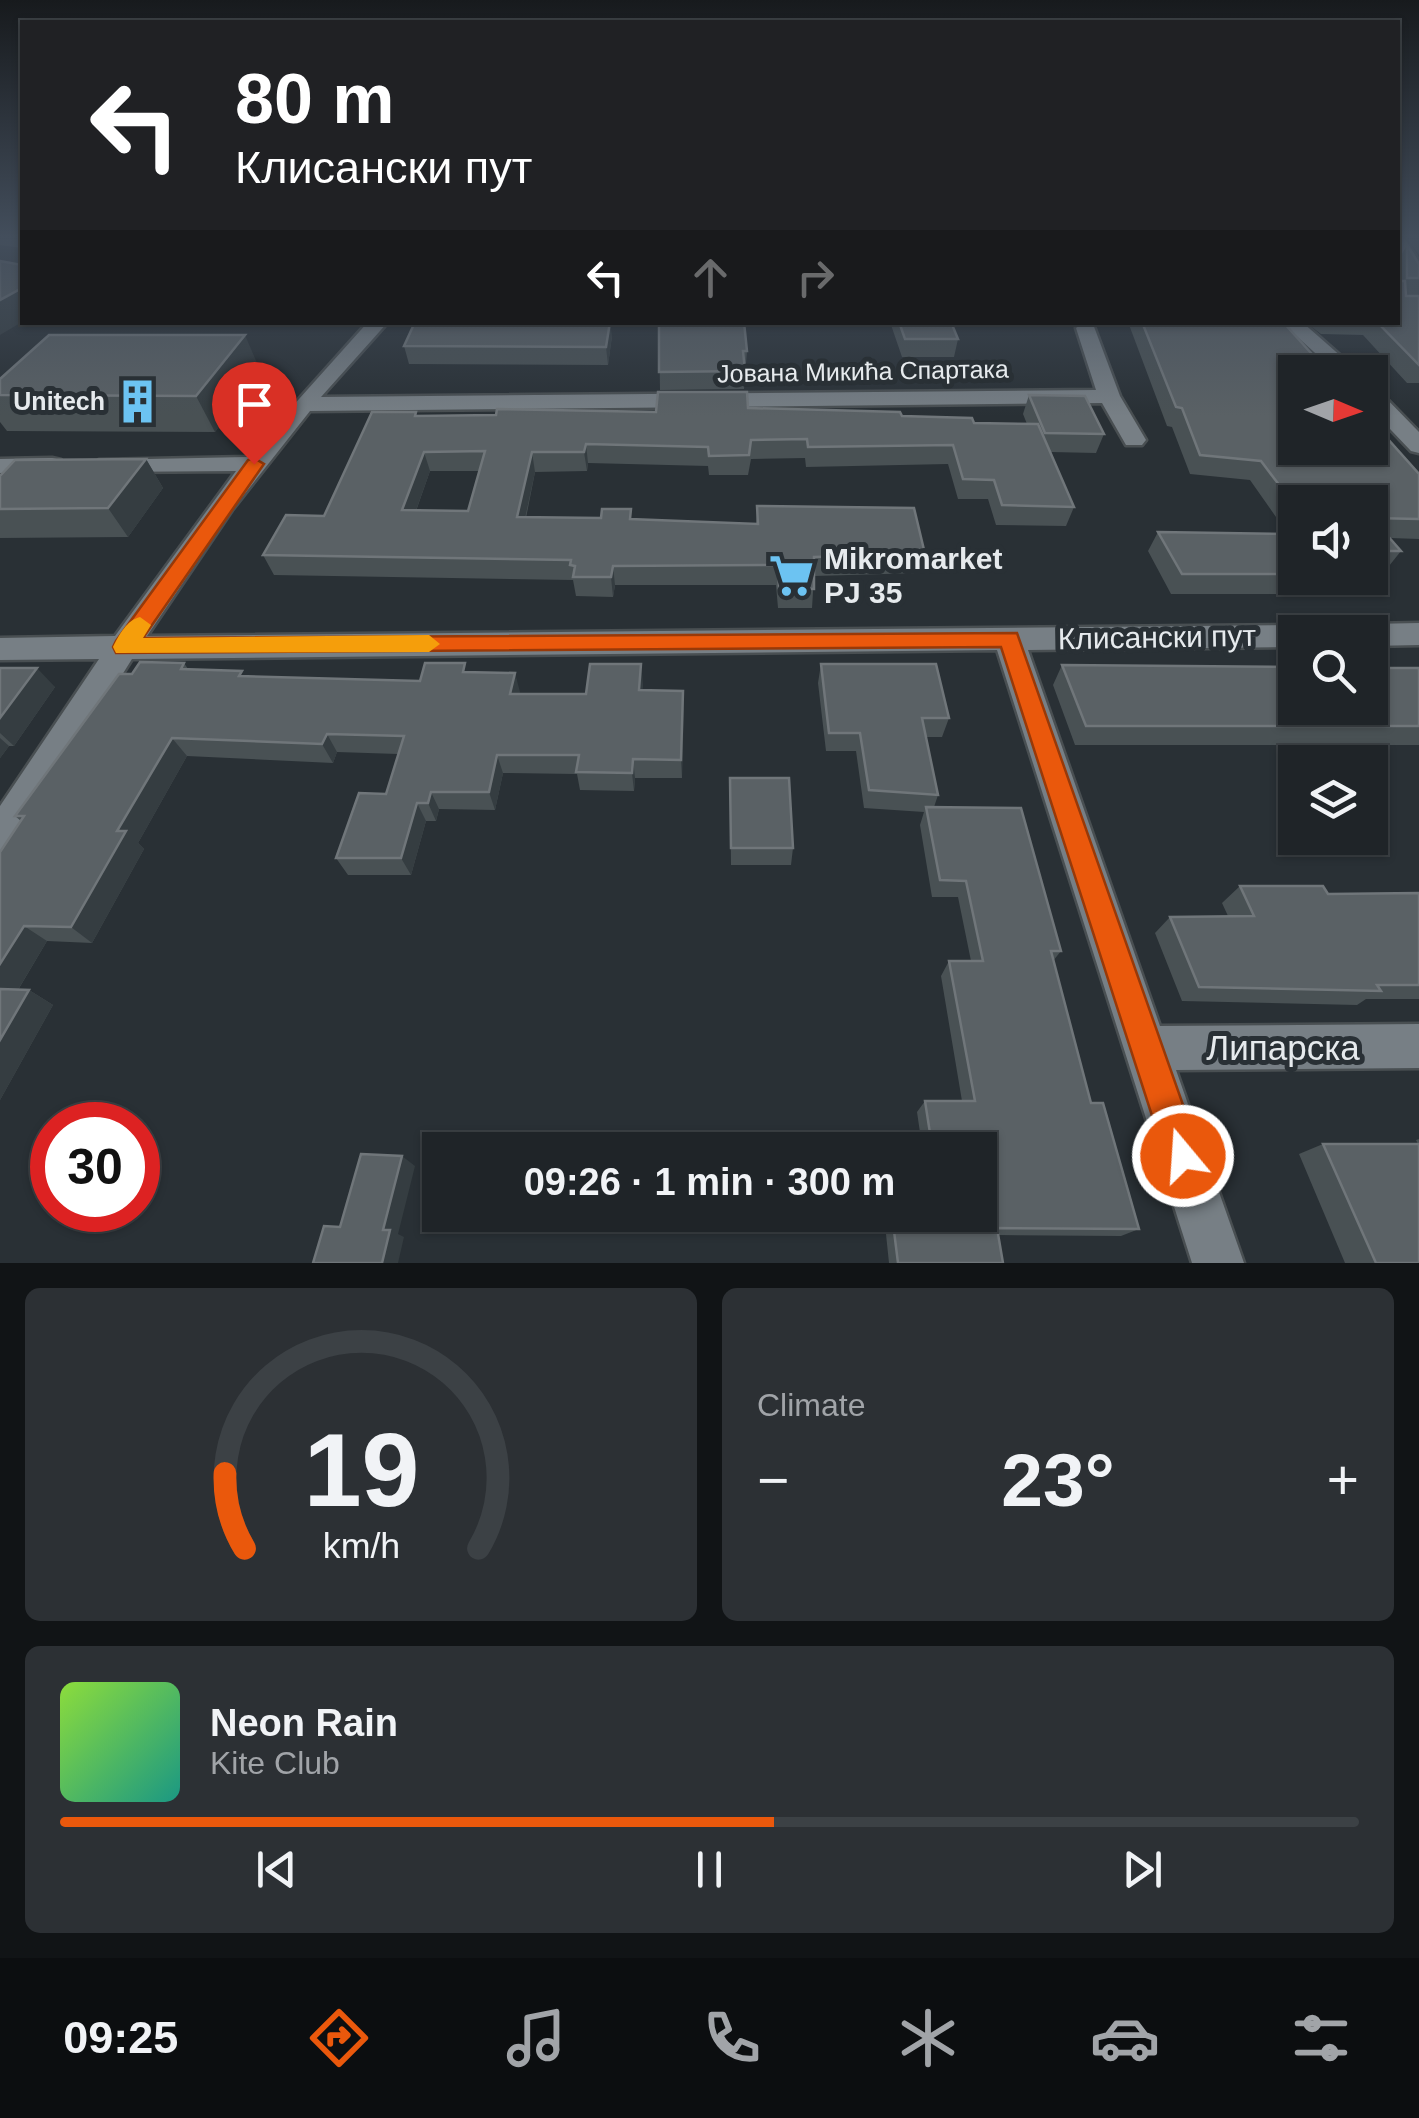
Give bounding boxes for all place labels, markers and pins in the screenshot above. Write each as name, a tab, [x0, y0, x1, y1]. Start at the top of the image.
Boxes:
pin	[212, 362, 297, 465]
building icon: Unitech	[114, 377, 162, 425]
place label: Unitech	[13, 387, 105, 415]
place label: Mikromarket PJ 35	[824, 542, 1002, 609]
supermarket icon: Mikromarket PJ 35	[767, 551, 815, 599]

